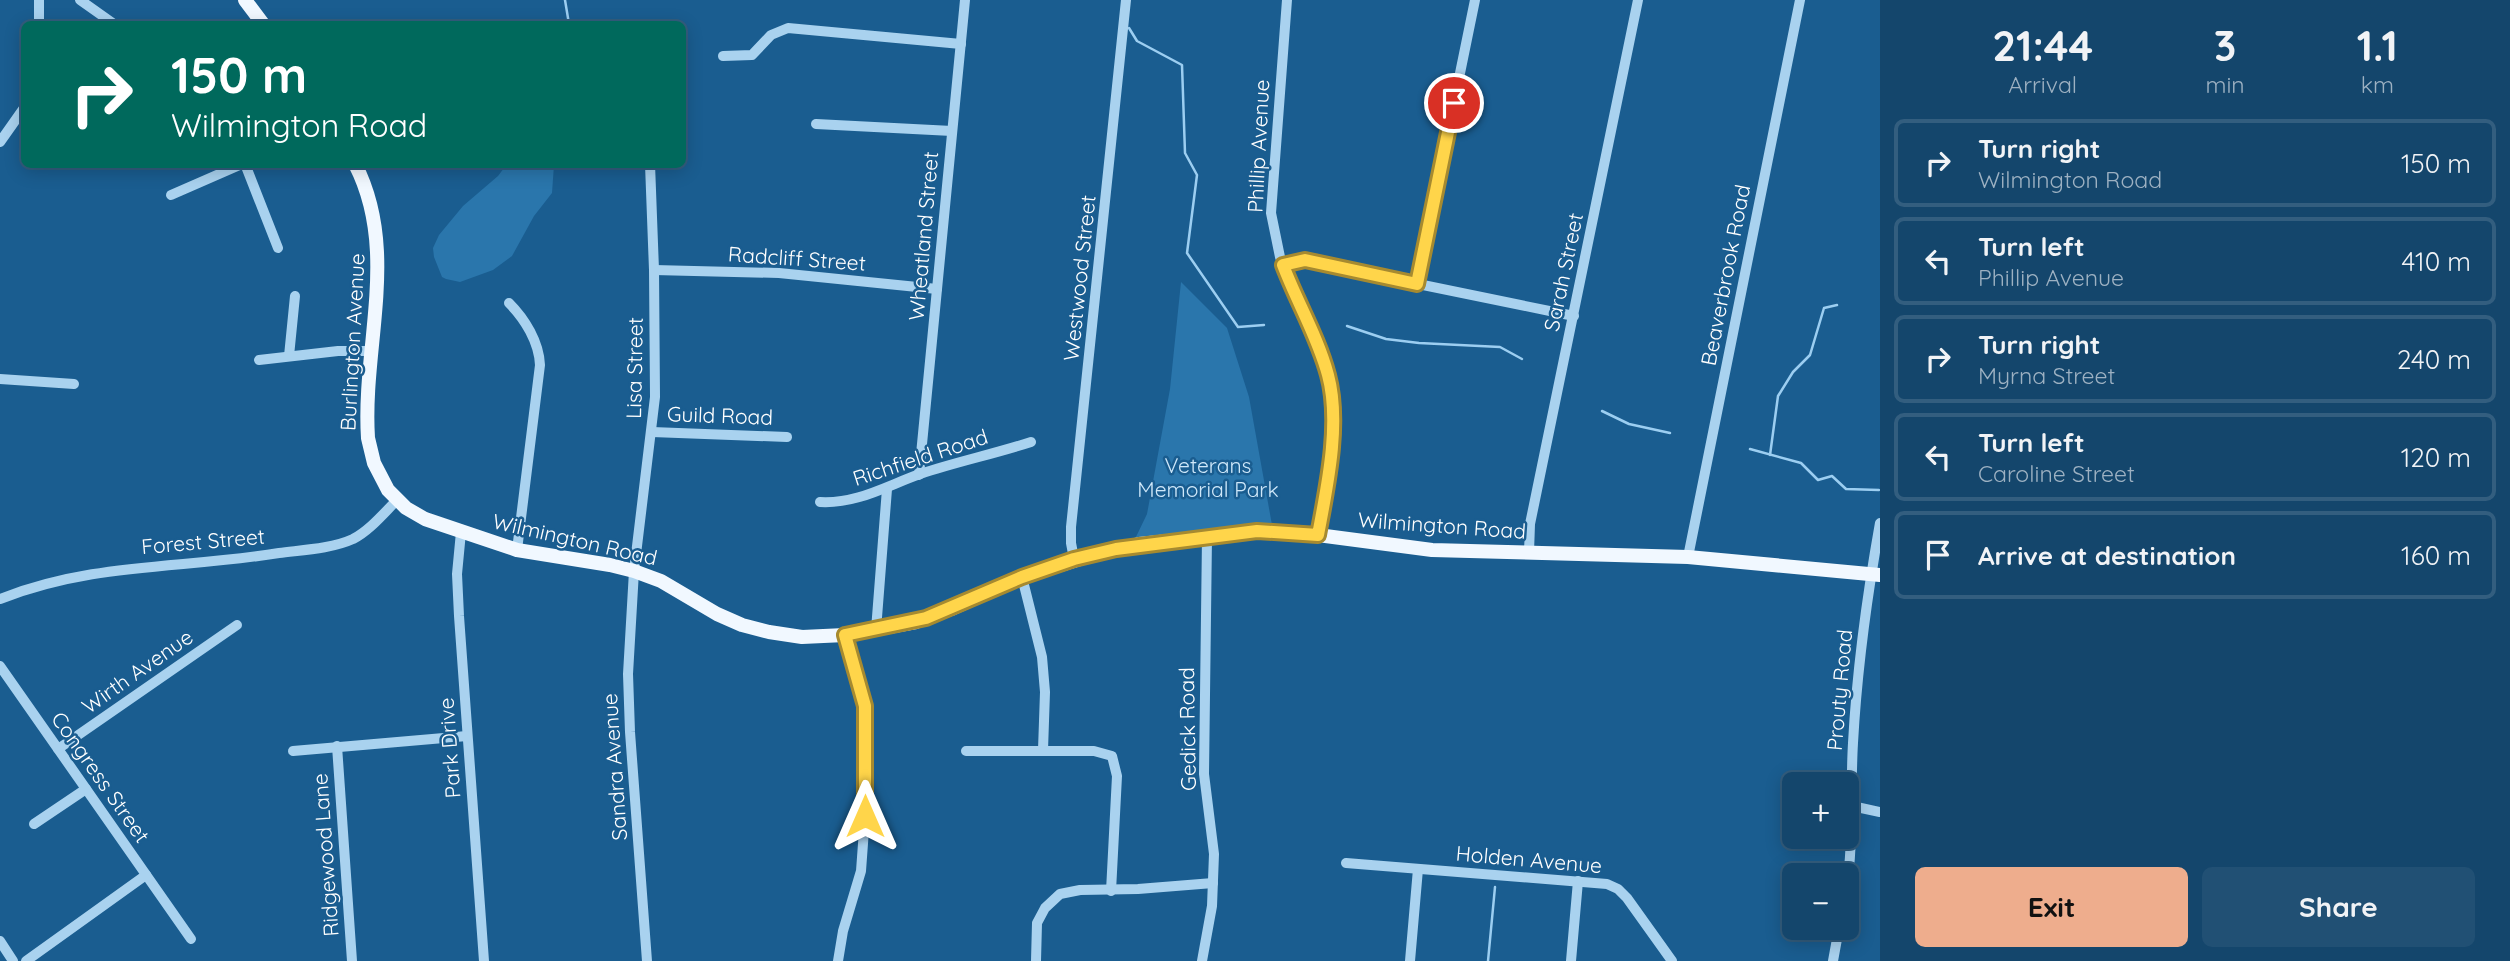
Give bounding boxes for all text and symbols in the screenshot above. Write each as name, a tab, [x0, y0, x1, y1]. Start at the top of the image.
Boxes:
text: 21:44	[1992, 19, 2093, 72]
text: 3	[2214, 19, 2236, 72]
text: 1.1	[2357, 19, 2398, 72]
text: 150 m	[171, 44, 307, 105]
icon: right	[56, 49, 147, 140]
text: Arrival	[2008, 70, 2077, 99]
text: min	[2205, 70, 2245, 99]
text: km	[2361, 70, 2394, 99]
pin	[1424, 73, 1484, 133]
street label: Phillip Avenue	[1242, 79, 1274, 213]
icon: arrive	[1435, 84, 1473, 122]
text: Wilmington Road	[171, 105, 427, 145]
text: Turn right	[1978, 132, 2100, 165]
icon: right	[1919, 144, 1957, 182]
text: 150 m	[2401, 147, 2471, 180]
street label: Wheatland Street	[903, 150, 943, 322]
text: Wilmington Road	[1978, 165, 2162, 194]
street label: Beaverbrook Road	[1695, 182, 1755, 368]
street label: Westwood Street	[1057, 194, 1101, 362]
street label: Sarah Street	[1538, 211, 1588, 333]
text: Turn left	[1978, 230, 2085, 263]
street label: Radcliff Street	[727, 240, 867, 276]
icon: left	[1919, 242, 1957, 280]
text: 410 m	[2402, 245, 2471, 278]
street label: Burlington Avenue	[334, 253, 370, 431]
text: Phillip Avenue	[1978, 263, 2124, 292]
street label: Lisa Street	[620, 317, 648, 419]
text: Turn right	[1978, 328, 2100, 361]
icon: right	[1919, 340, 1957, 378]
text: 240 m	[2397, 343, 2471, 376]
text: Myrna Street	[1978, 361, 2115, 390]
street label: Guild Road	[666, 400, 774, 430]
street label: Richfield Road	[849, 423, 991, 491]
text: Turn left	[1978, 426, 2085, 459]
icon: left	[1919, 438, 1957, 476]
text: 120 m	[2401, 441, 2471, 474]
park label: Veterans Memorial Park	[1137, 452, 1279, 502]
text: Caroline Street	[1978, 459, 2135, 488]
street label: Wilmington Road	[1357, 506, 1527, 544]
street label: Wilmington Road	[490, 507, 660, 571]
street label: Forest Street	[140, 523, 266, 559]
icon: arrive	[1919, 536, 1957, 574]
text: Arrive at destination	[1978, 539, 2236, 572]
text: 160 m	[2401, 539, 2471, 572]
street label: Wirth Avenue	[77, 623, 197, 719]
street label: Prouty Road	[1821, 628, 1857, 752]
street label: Gedick Road	[1173, 667, 1201, 791]
street label: Sandra Avenue	[596, 693, 632, 841]
street label: Park Drive	[433, 697, 465, 799]
street label: Congress Street	[46, 706, 156, 848]
map controls	[1782, 772, 1859, 940]
button: +	[1782, 772, 1859, 849]
street label: Ridgewood Lane	[306, 773, 344, 937]
position arrow	[828, 779, 902, 853]
street label: Holden Avenue	[1455, 840, 1603, 878]
button: −	[1782, 863, 1859, 940]
button: Exit	[1915, 867, 2188, 947]
button: Share	[2202, 867, 2475, 947]

